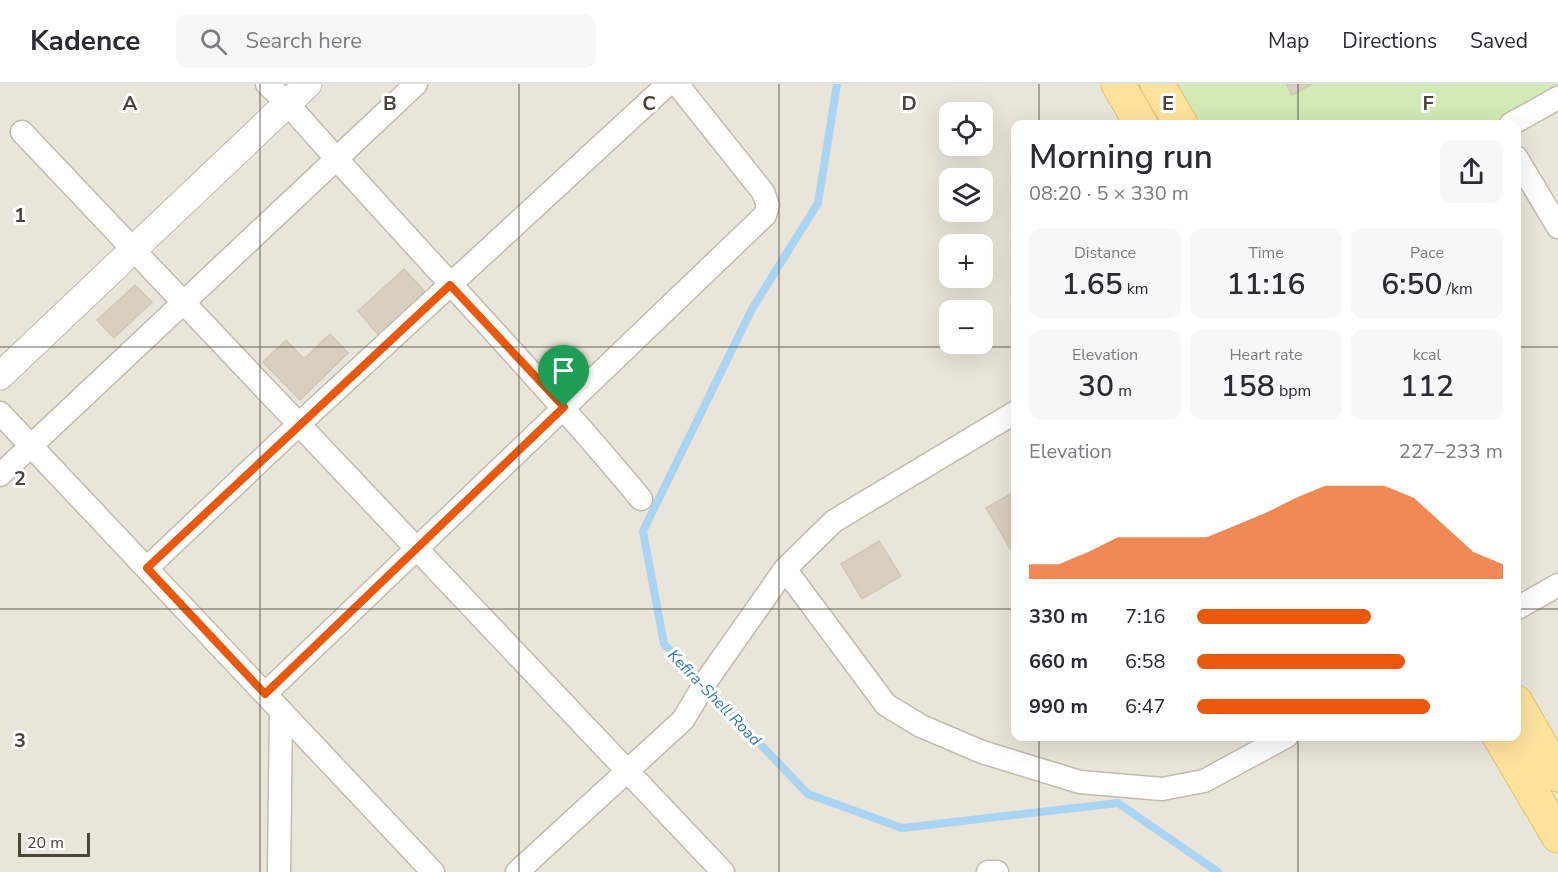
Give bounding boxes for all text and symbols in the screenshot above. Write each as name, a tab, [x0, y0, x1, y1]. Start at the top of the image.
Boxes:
search box	[176, 14, 596, 68]
text: Kadence	[30, 22, 140, 60]
icon: search	[197, 25, 230, 58]
text: Search here	[245, 26, 362, 56]
text: Map	[1268, 27, 1309, 55]
text: Directions	[1342, 27, 1437, 55]
text: Saved	[1470, 27, 1528, 55]
text: A	[123, 90, 138, 117]
text: B	[383, 90, 397, 117]
text: C	[642, 90, 656, 117]
text: D	[901, 90, 917, 117]
text: E	[1162, 90, 1174, 117]
text: F	[1422, 90, 1434, 117]
map controls	[939, 102, 993, 354]
button: locate	[939, 102, 993, 156]
text: Morning run	[1029, 135, 1213, 180]
button: share	[1440, 140, 1503, 203]
button: layers	[939, 168, 993, 222]
text: 08:20 · 5 × 330 m	[1029, 180, 1189, 207]
text: 1	[14, 202, 26, 229]
button: +	[939, 234, 993, 288]
text: Distance	[1074, 242, 1136, 264]
text: Time	[1248, 242, 1284, 264]
text: Pace	[1410, 242, 1444, 264]
text: 1.65	[1062, 264, 1123, 305]
text: 11:16	[1226, 264, 1306, 305]
text: 6:50	[1381, 264, 1442, 305]
text: km	[1123, 278, 1148, 300]
text: /km	[1442, 278, 1473, 300]
button: −	[939, 300, 993, 354]
text: Elevation	[1072, 344, 1138, 366]
text: Heart rate	[1229, 344, 1303, 366]
text: kcal	[1413, 344, 1441, 366]
pin	[538, 345, 589, 407]
icon: arrive	[547, 354, 580, 387]
text: 30	[1078, 366, 1114, 407]
text: 158	[1221, 366, 1275, 407]
text: 112	[1400, 366, 1454, 407]
text: m	[1114, 380, 1132, 402]
text: bpm	[1275, 380, 1311, 402]
text: Elevation	[1029, 438, 1112, 465]
text: 227–233 m	[1399, 438, 1503, 465]
text: 2	[14, 465, 26, 492]
text: 330 m	[1029, 603, 1088, 630]
text: 7:16	[1125, 603, 1166, 630]
water label: Kefira-Shell Road	[663, 645, 766, 751]
text: 660 m	[1029, 648, 1088, 675]
text: 6:58	[1125, 648, 1166, 675]
text: 990 m	[1029, 693, 1088, 720]
text: 6:47	[1125, 693, 1166, 720]
text: 3	[14, 727, 26, 754]
scale bar	[18, 830, 90, 858]
text: 20 m	[27, 832, 64, 854]

